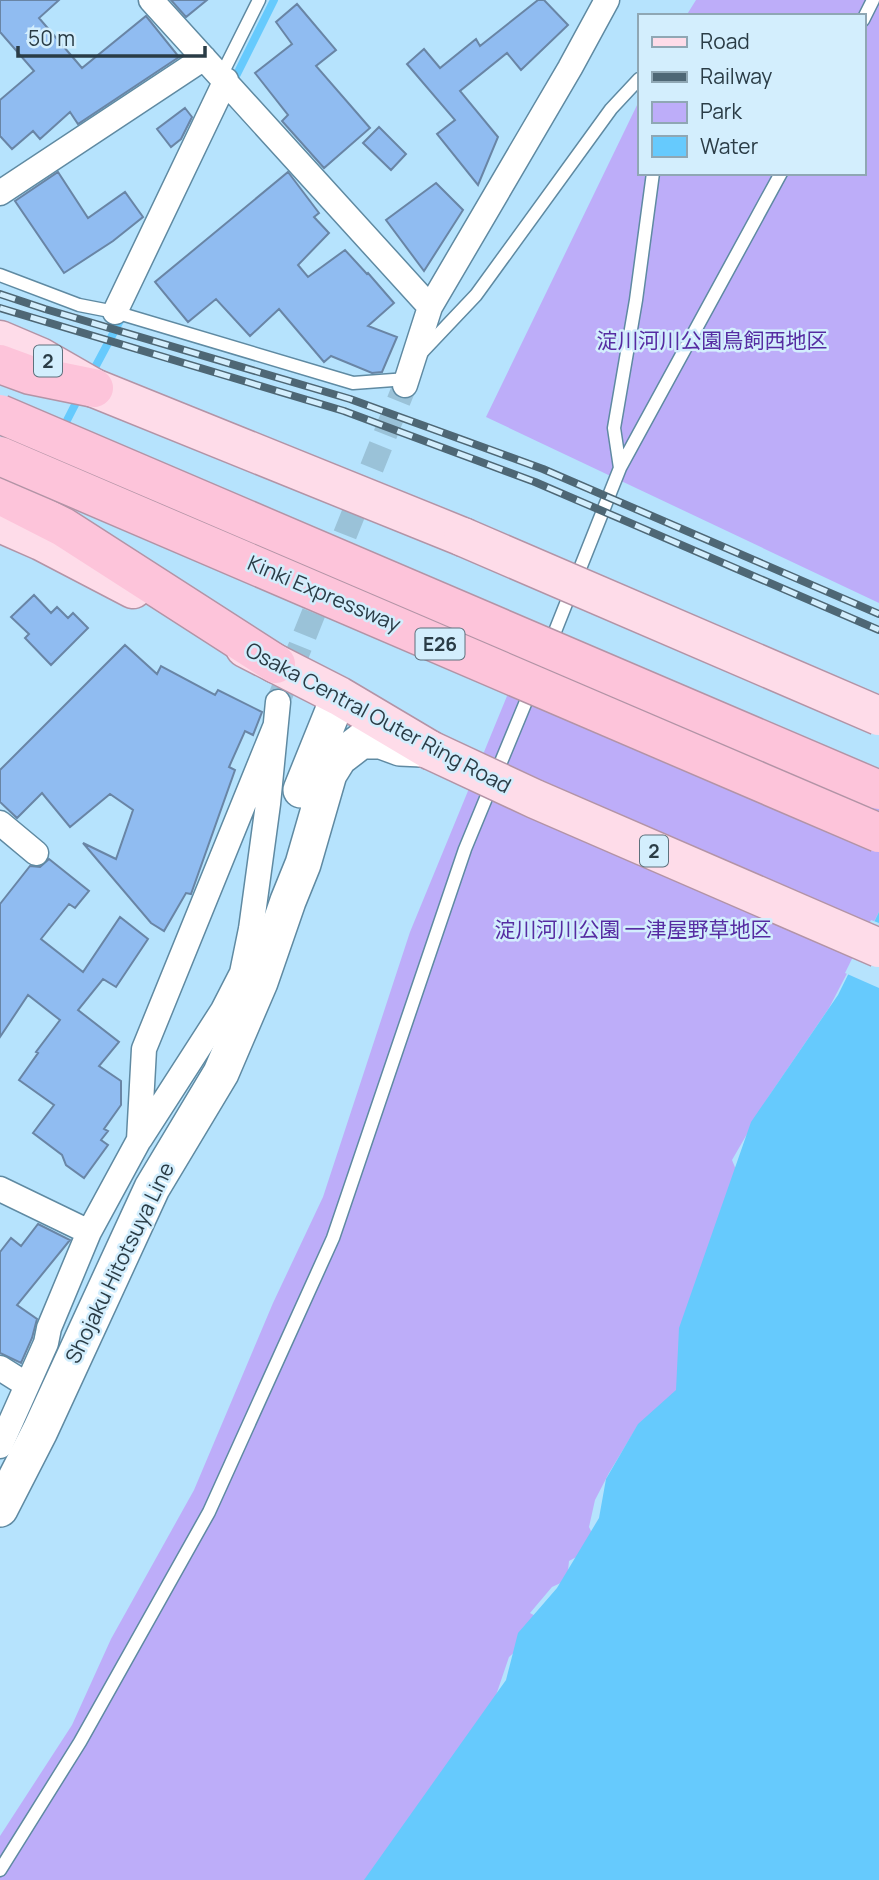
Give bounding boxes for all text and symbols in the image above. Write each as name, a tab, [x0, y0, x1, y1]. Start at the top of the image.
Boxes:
scale bar	[18, 14, 205, 58]
legend	[638, 14, 865, 175]
text: 50 m	[28, 24, 75, 52]
text: Road	[700, 27, 750, 55]
text: Railway	[700, 62, 772, 90]
text: Park	[700, 97, 742, 125]
text: Water	[700, 132, 759, 160]
park label: 淀川河川公園鳥飼西地区	[597, 326, 828, 354]
road number: 2	[34, 346, 62, 376]
street label: Kinki Expressway	[244, 548, 405, 638]
road number: E26	[416, 628, 464, 660]
street label: Osaka Central Outer Ring Road	[241, 635, 516, 799]
road number: 2	[640, 836, 668, 866]
park label: 淀川河川公園 一津屋野草地区	[494, 915, 772, 943]
street label: Shojaku Hitotsuya Line	[58, 1157, 180, 1368]

